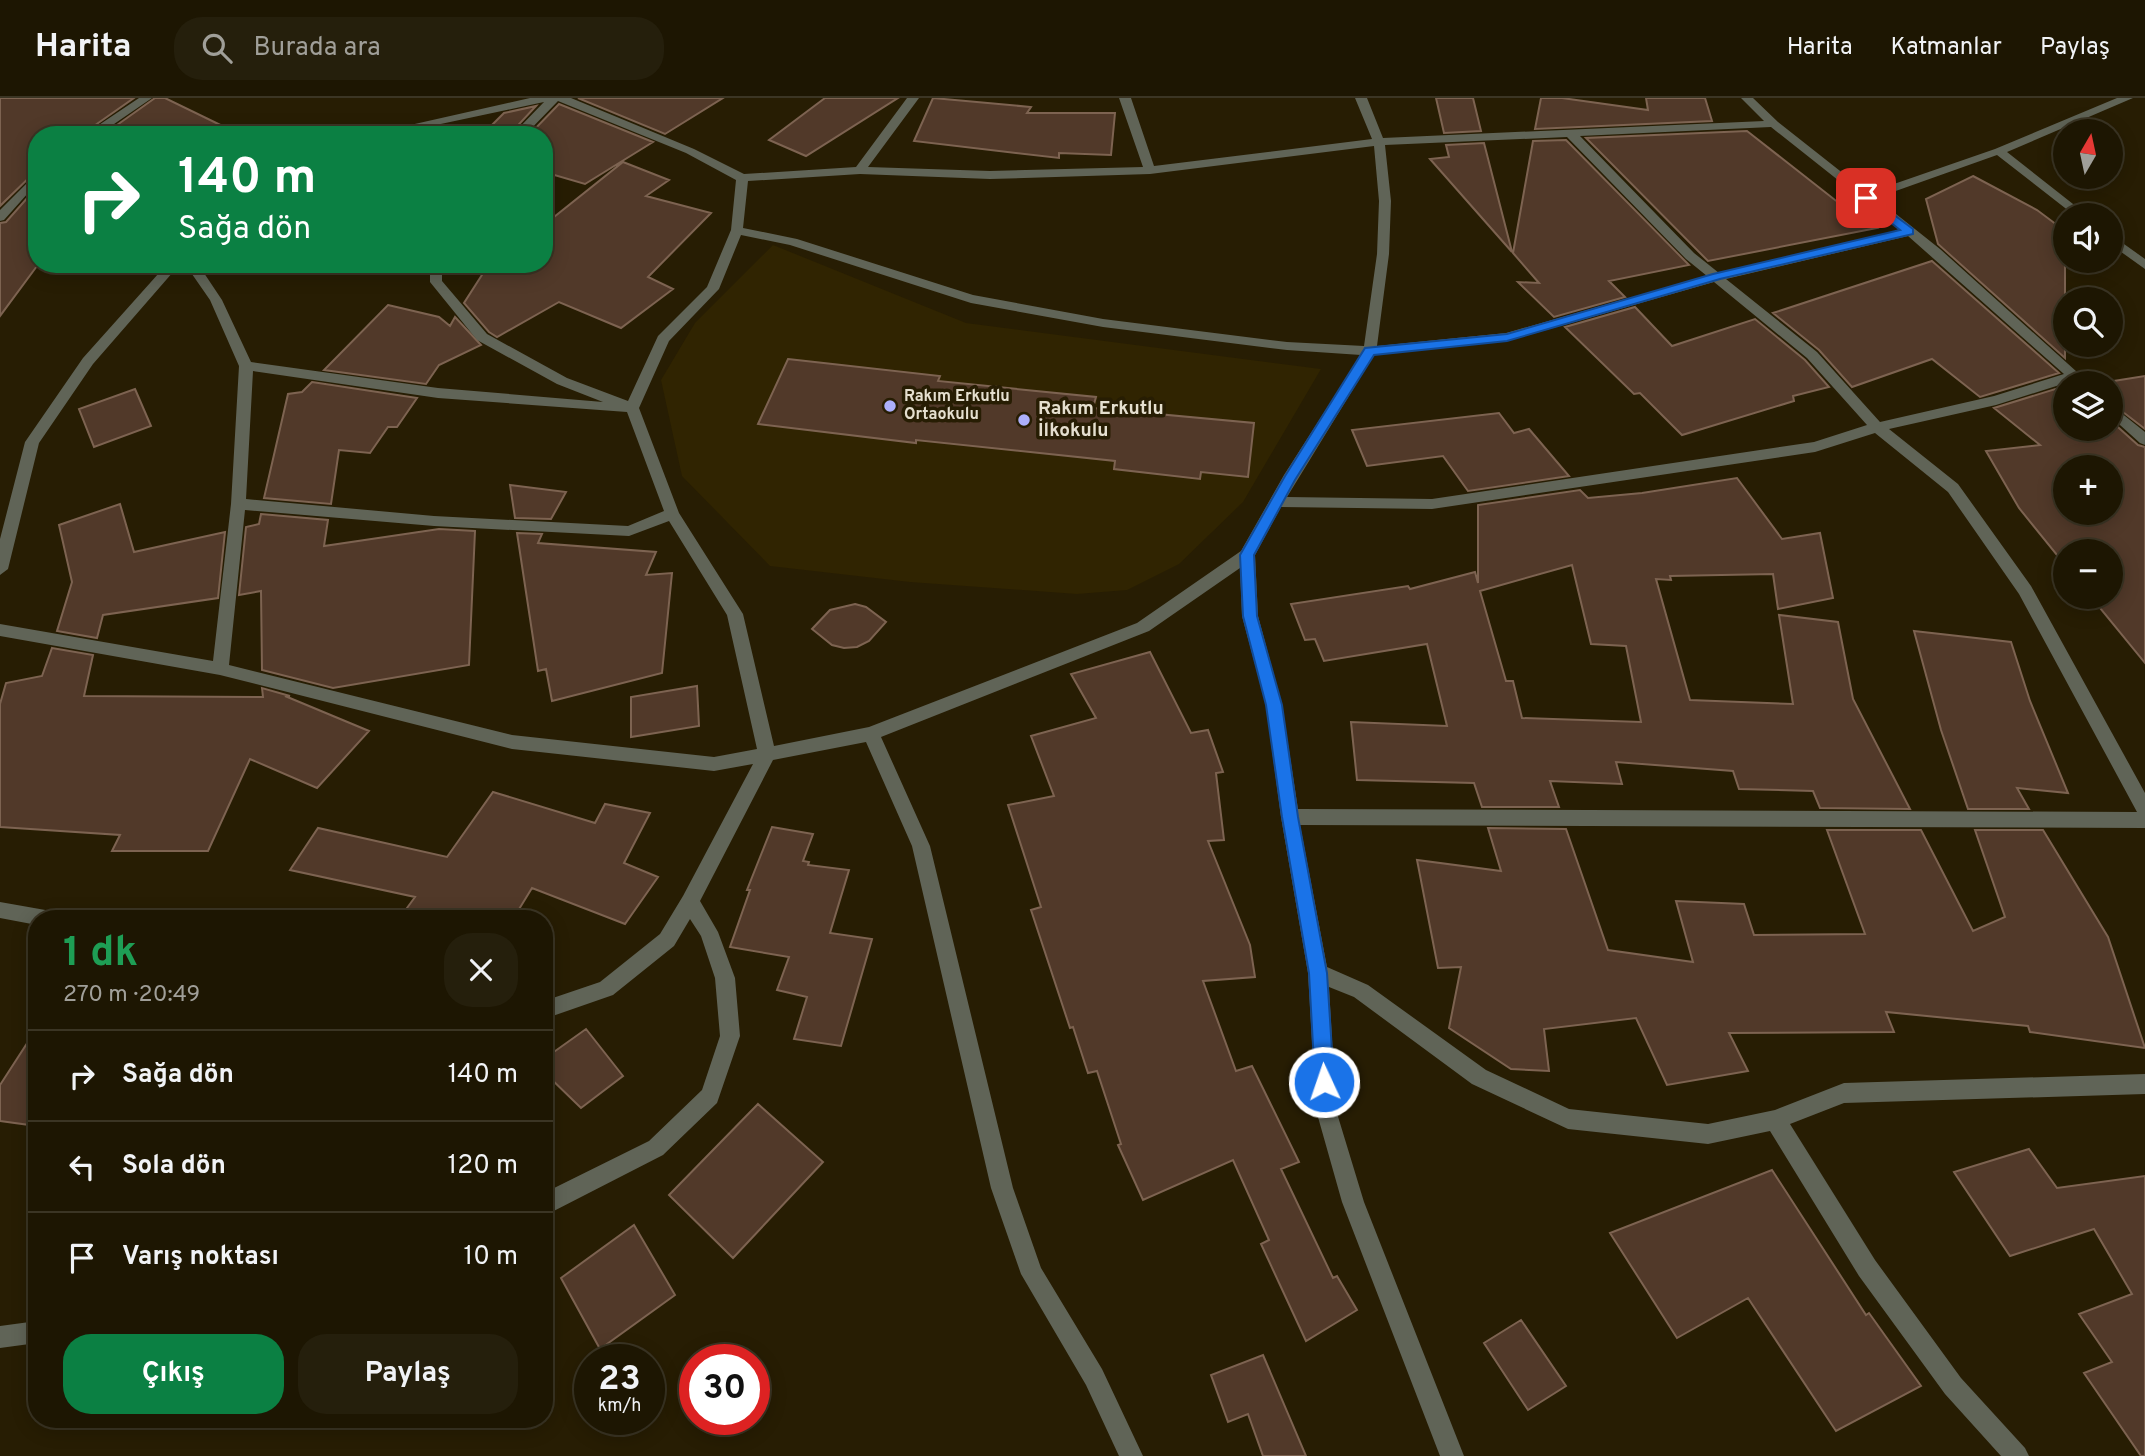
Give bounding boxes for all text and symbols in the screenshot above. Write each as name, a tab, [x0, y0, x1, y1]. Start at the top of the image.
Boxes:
search box	[174, 17, 664, 80]
text: Harita	[35, 27, 132, 69]
icon: search	[198, 29, 236, 67]
text: Burada ara	[254, 32, 381, 65]
text: Harita	[1787, 33, 1853, 63]
text: Katmanlar	[1891, 33, 2002, 63]
text: Paylaş	[2040, 33, 2110, 63]
north arrow	[2053, 119, 2123, 189]
map controls	[2053, 119, 2123, 609]
text: 140 m	[178, 149, 317, 211]
icon: right	[63, 154, 154, 245]
pin	[1836, 168, 1896, 228]
icon: arrive	[1847, 179, 1885, 217]
button: sound	[2053, 203, 2123, 273]
text: Sağa dön	[178, 210, 311, 250]
button: search	[2053, 287, 2123, 357]
button: layers	[2053, 371, 2123, 441]
place label: Rakım Erkutlu Ortaokulu	[904, 387, 1010, 425]
place label: Rakım Erkutlu İlkokulu	[1038, 397, 1164, 443]
marker: Rakım Erkutlu Ortaokulu	[882, 398, 898, 414]
marker: Rakım Erkutlu İlkokulu	[1016, 412, 1032, 428]
button: +	[2053, 455, 2123, 525]
button: −	[2053, 539, 2123, 609]
text: 1 dk	[63, 928, 138, 981]
button: close	[444, 933, 518, 1007]
text: 270 m · 20:49	[63, 981, 200, 1010]
position arrow	[1287, 1045, 1361, 1119]
icon: right	[63, 1057, 101, 1095]
text: Sağa dön	[122, 1059, 234, 1092]
text: 140 m	[448, 1059, 518, 1092]
icon: left	[63, 1148, 101, 1186]
text: Sola dön	[122, 1150, 226, 1183]
text: 120 m	[448, 1150, 518, 1183]
icon: arrive	[63, 1239, 101, 1277]
text: Varış noktası	[122, 1241, 279, 1274]
text: 10 m	[463, 1241, 518, 1274]
button: Çıkış	[63, 1334, 284, 1414]
button: Paylaş	[298, 1334, 518, 1414]
speed limit sign: 30	[679, 1344, 770, 1435]
text: 23	[598, 1358, 641, 1402]
text: km/h	[598, 1395, 641, 1418]

